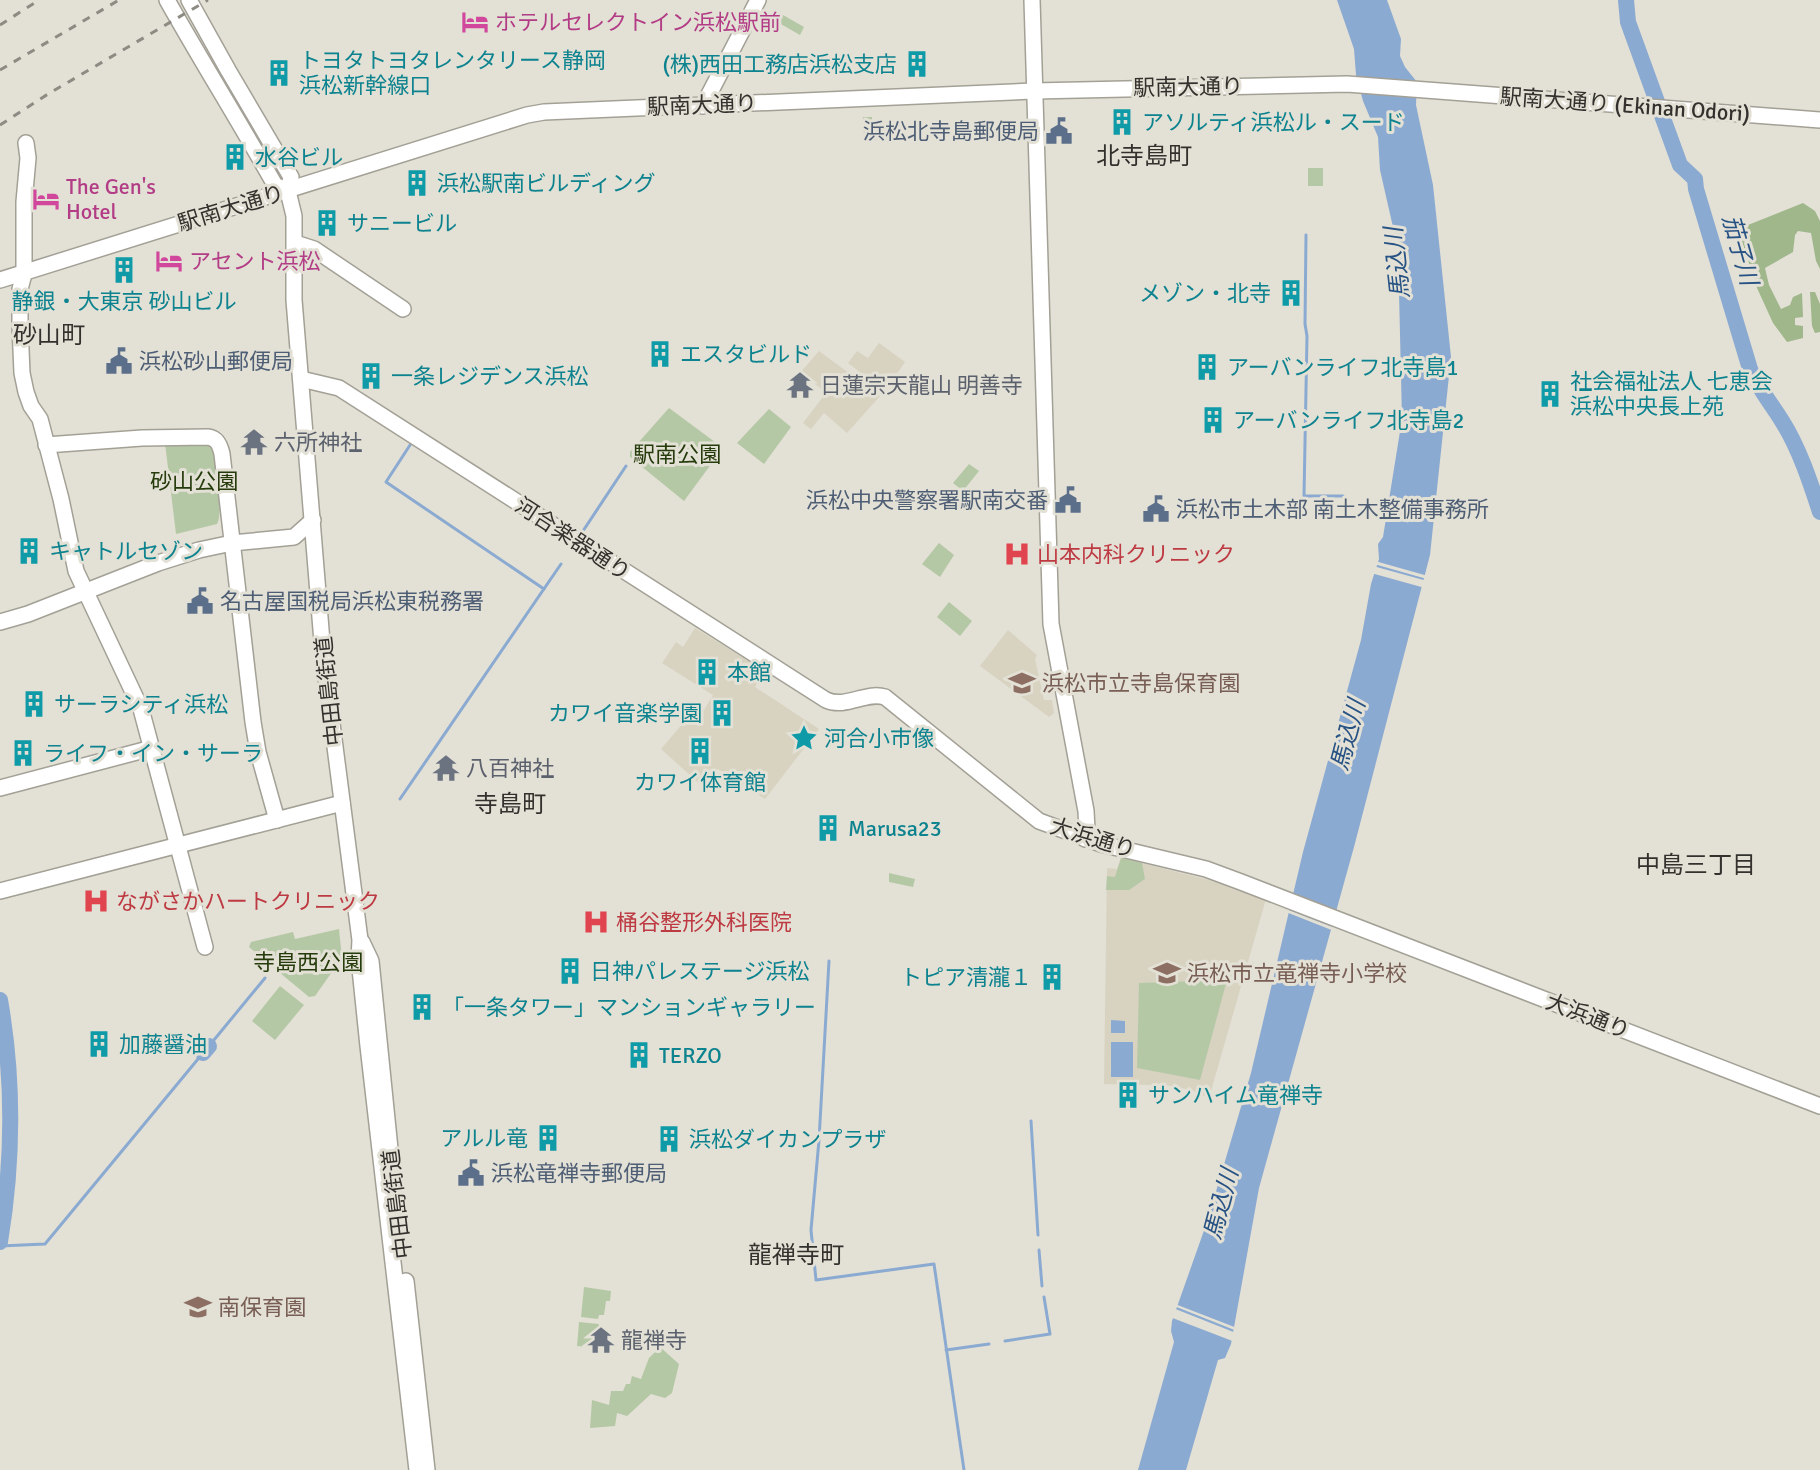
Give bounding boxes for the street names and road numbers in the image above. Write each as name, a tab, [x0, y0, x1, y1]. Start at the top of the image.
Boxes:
street label: 駅南大通り	[1133, 73, 1243, 101]
street label: 駅南大通り (Ekinan Odori)	[1499, 83, 1751, 127]
street label: 駅南大通り	[647, 90, 757, 120]
street label: 駅南大通り	[174, 179, 288, 237]
street label: 河合楽器通り	[510, 492, 636, 586]
street label: 中田島街道	[310, 635, 348, 747]
street label: 大浜通り	[1047, 812, 1139, 864]
street label: 大浜通り	[1542, 988, 1634, 1044]
street label: 中田島街道	[377, 1148, 417, 1260]

